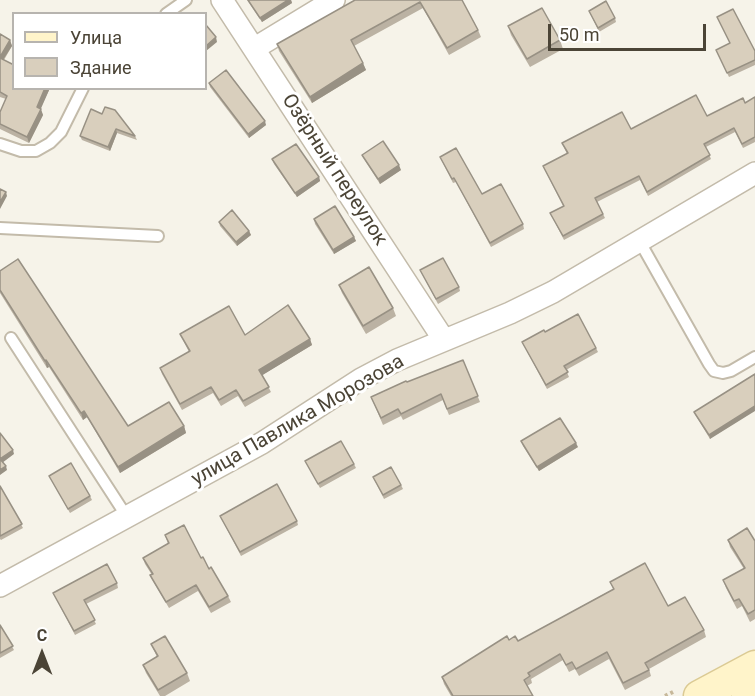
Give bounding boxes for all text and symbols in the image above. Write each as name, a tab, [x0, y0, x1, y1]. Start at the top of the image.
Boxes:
legend	[12, 12, 207, 90]
scale bar	[551, 12, 708, 50]
text: 50 m	[559, 24, 599, 45]
text: Улица	[70, 27, 122, 48]
text: Здание	[70, 57, 132, 78]
street label: Озёрный переулок	[276, 90, 392, 250]
street label: улица Павлика Морозова	[187, 350, 409, 492]
north arrow	[12, 624, 72, 684]
text: С	[37, 626, 47, 645]

